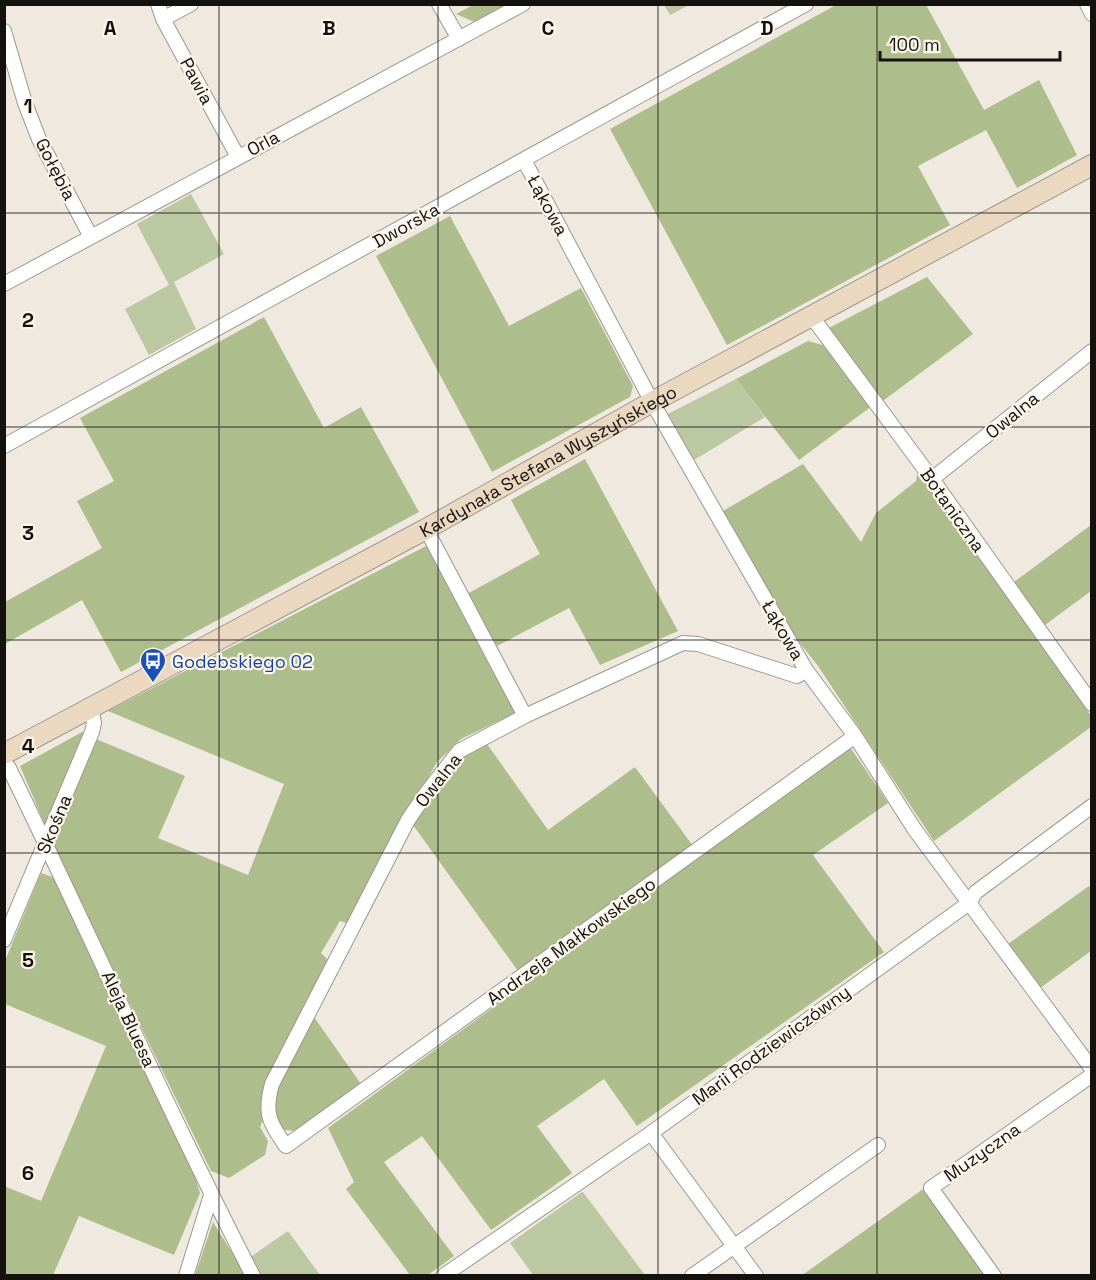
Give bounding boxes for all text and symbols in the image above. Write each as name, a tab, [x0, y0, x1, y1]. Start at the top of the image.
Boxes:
text: A	[104, 15, 117, 41]
text: B	[322, 15, 336, 41]
text: C	[542, 15, 555, 41]
text: D	[760, 15, 774, 41]
scale bar	[880, 24, 1060, 62]
text: 100 m	[889, 33, 940, 56]
street label: Pawia	[175, 54, 219, 108]
text: 1	[23, 93, 33, 119]
street label: Orla	[243, 125, 283, 161]
street label: Gołębia	[31, 134, 81, 204]
street label: Łąkowa	[522, 170, 574, 240]
street label: Dworska	[368, 197, 444, 253]
text: 2	[22, 307, 34, 333]
street label: Kardynała Stefana Wyszyńskiego	[415, 379, 681, 542]
street label: Owalna	[980, 386, 1044, 444]
street label: Botaniczna	[916, 463, 990, 557]
text: 3	[22, 520, 34, 546]
street label: Łąkowa	[757, 596, 809, 664]
bus stop icon: Godebskiego 02	[138, 646, 168, 684]
place label: Godebskiego 02	[172, 650, 313, 673]
text: 4	[22, 733, 35, 759]
street label: Owalna	[410, 748, 466, 812]
street label: Skośna	[31, 791, 77, 857]
street label: Andrzeja Małkowskiego	[482, 872, 660, 1010]
text: 5	[22, 947, 34, 973]
street label: Aleja Bluesa	[97, 967, 161, 1071]
street label: Marii Rodziewiczówny	[687, 980, 855, 1110]
street label: Muzyczna	[939, 1117, 1025, 1187]
text: 6	[22, 1160, 34, 1186]

